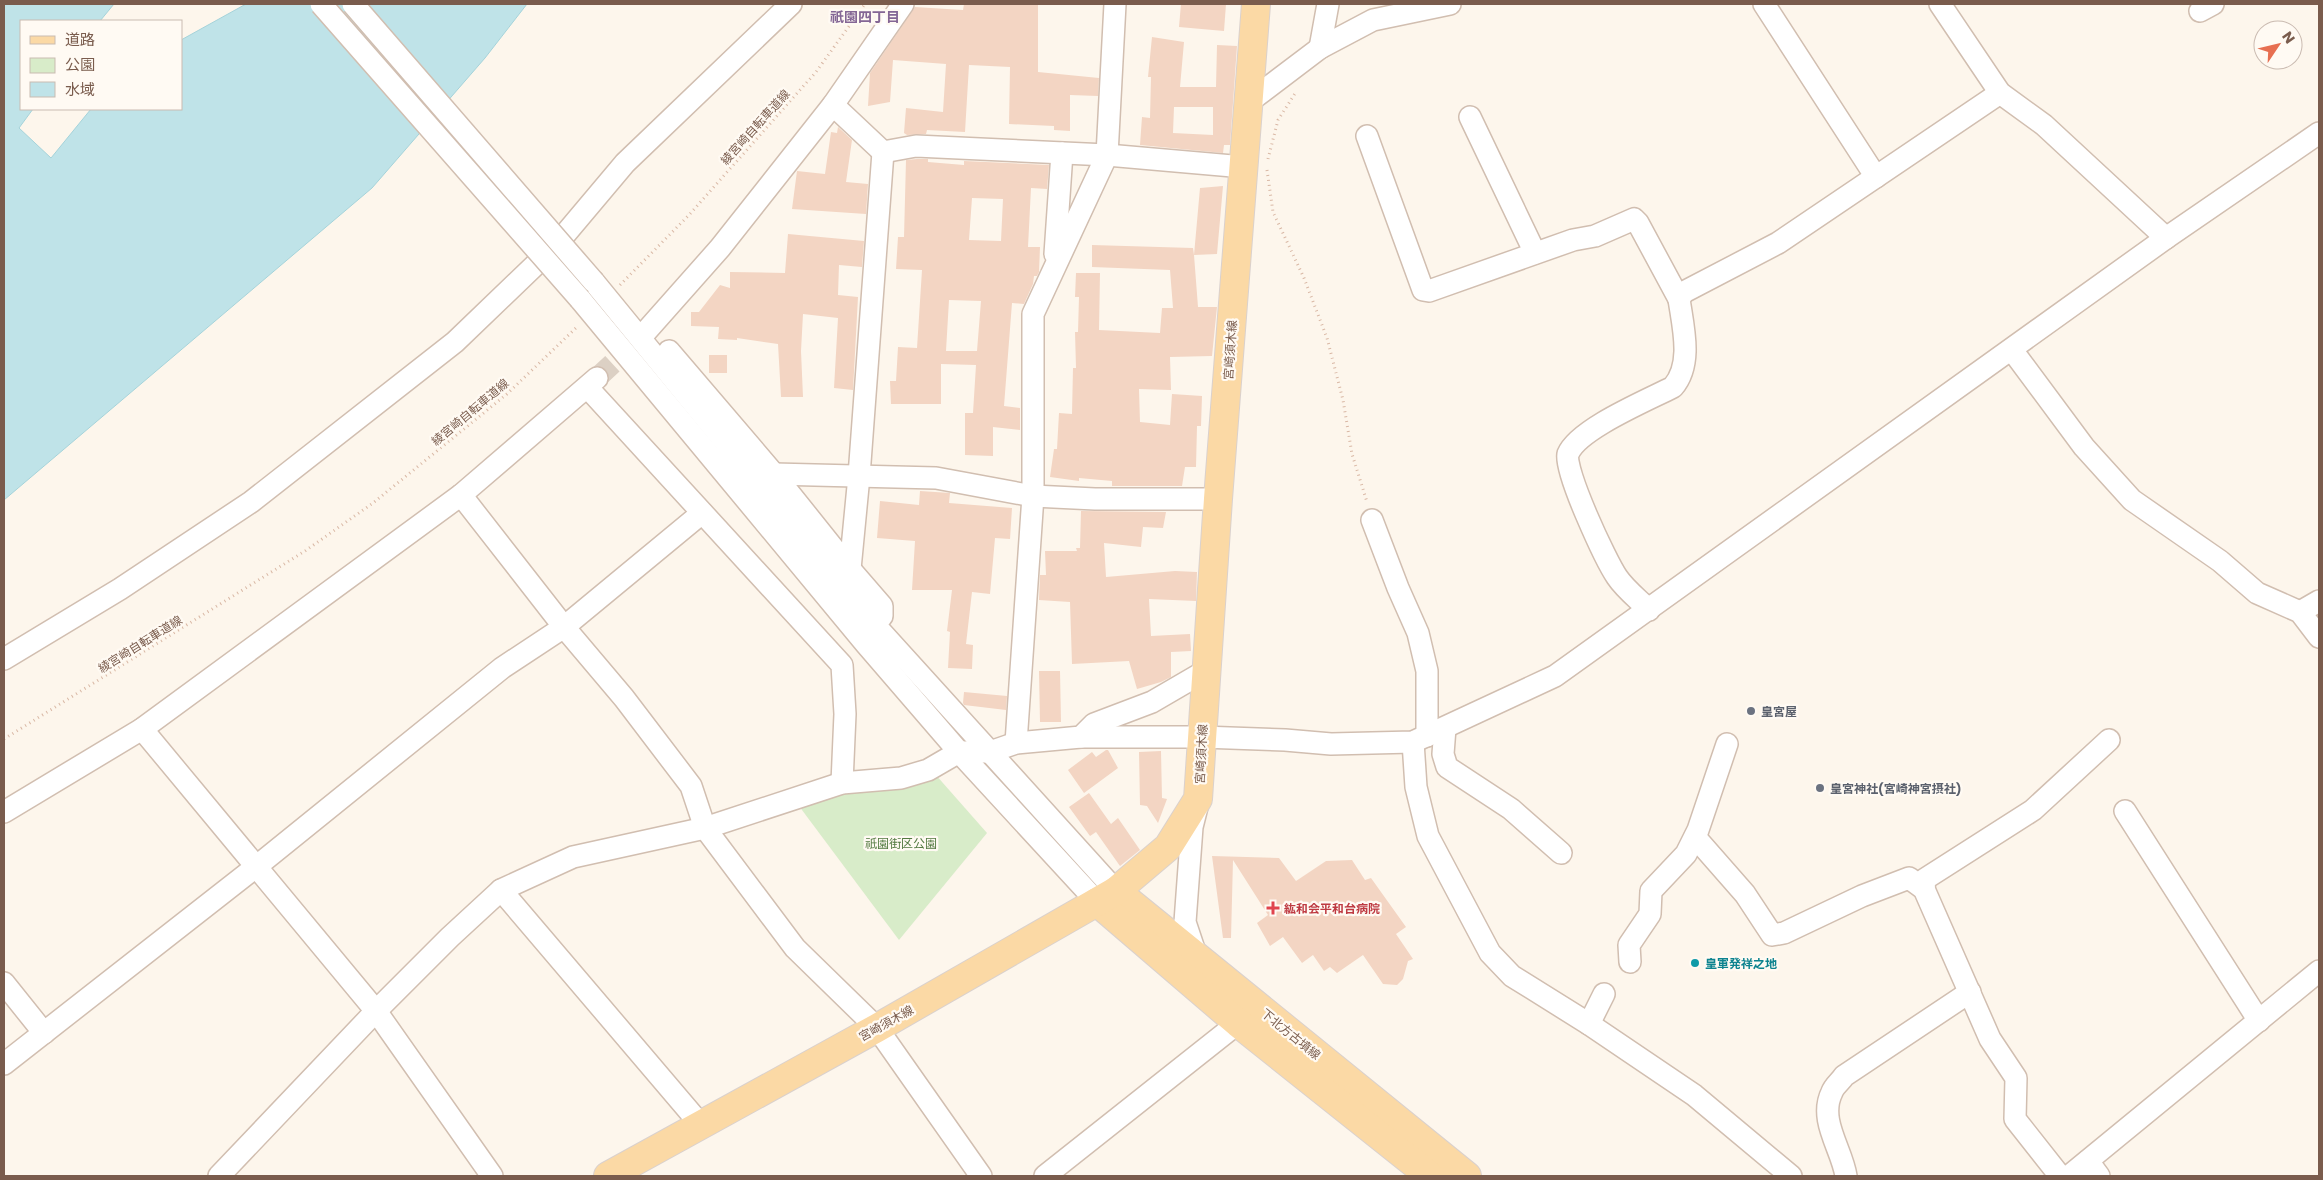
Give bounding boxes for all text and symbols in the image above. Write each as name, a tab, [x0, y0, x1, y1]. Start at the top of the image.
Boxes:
district label: 祇園四丁目	[830, 7, 900, 27]
legend	[20, 20, 182, 110]
north arrow	[2253, 20, 2303, 70]
text: N	[2277, 27, 2300, 48]
text: 道路	[65, 29, 95, 50]
text: 公園	[65, 54, 95, 75]
text: 水域	[65, 79, 95, 100]
street label: 綾宮崎自転車道線	[717, 86, 793, 168]
street label: 宮崎須木線	[1219, 319, 1241, 381]
street label: 綾宮崎自転車道線	[428, 375, 512, 449]
street label: 綾宮崎自転車道線	[95, 611, 185, 677]
place label: 皇宮屋	[1761, 703, 1797, 720]
marker: 皇宮屋	[1745, 705, 1757, 717]
street label: 宮崎須木線	[1191, 724, 1211, 784]
place label: 皇宮神社(宮崎神宮摂社)	[1830, 780, 1961, 797]
marker: 皇宮神社(宮崎神宮摂社)	[1814, 782, 1826, 794]
park label: 祇園街区公園	[865, 835, 937, 852]
place label: 紘和会平和台病院	[1284, 900, 1380, 917]
marker: 紘和会平和台病院	[1266, 901, 1280, 915]
place label: 皇軍発祥之地	[1705, 955, 1777, 972]
marker: 皇軍発祥之地	[1689, 957, 1701, 969]
street label: 宮崎須木線	[856, 1001, 916, 1045]
street label: 下北方古墳線	[1258, 1005, 1324, 1063]

